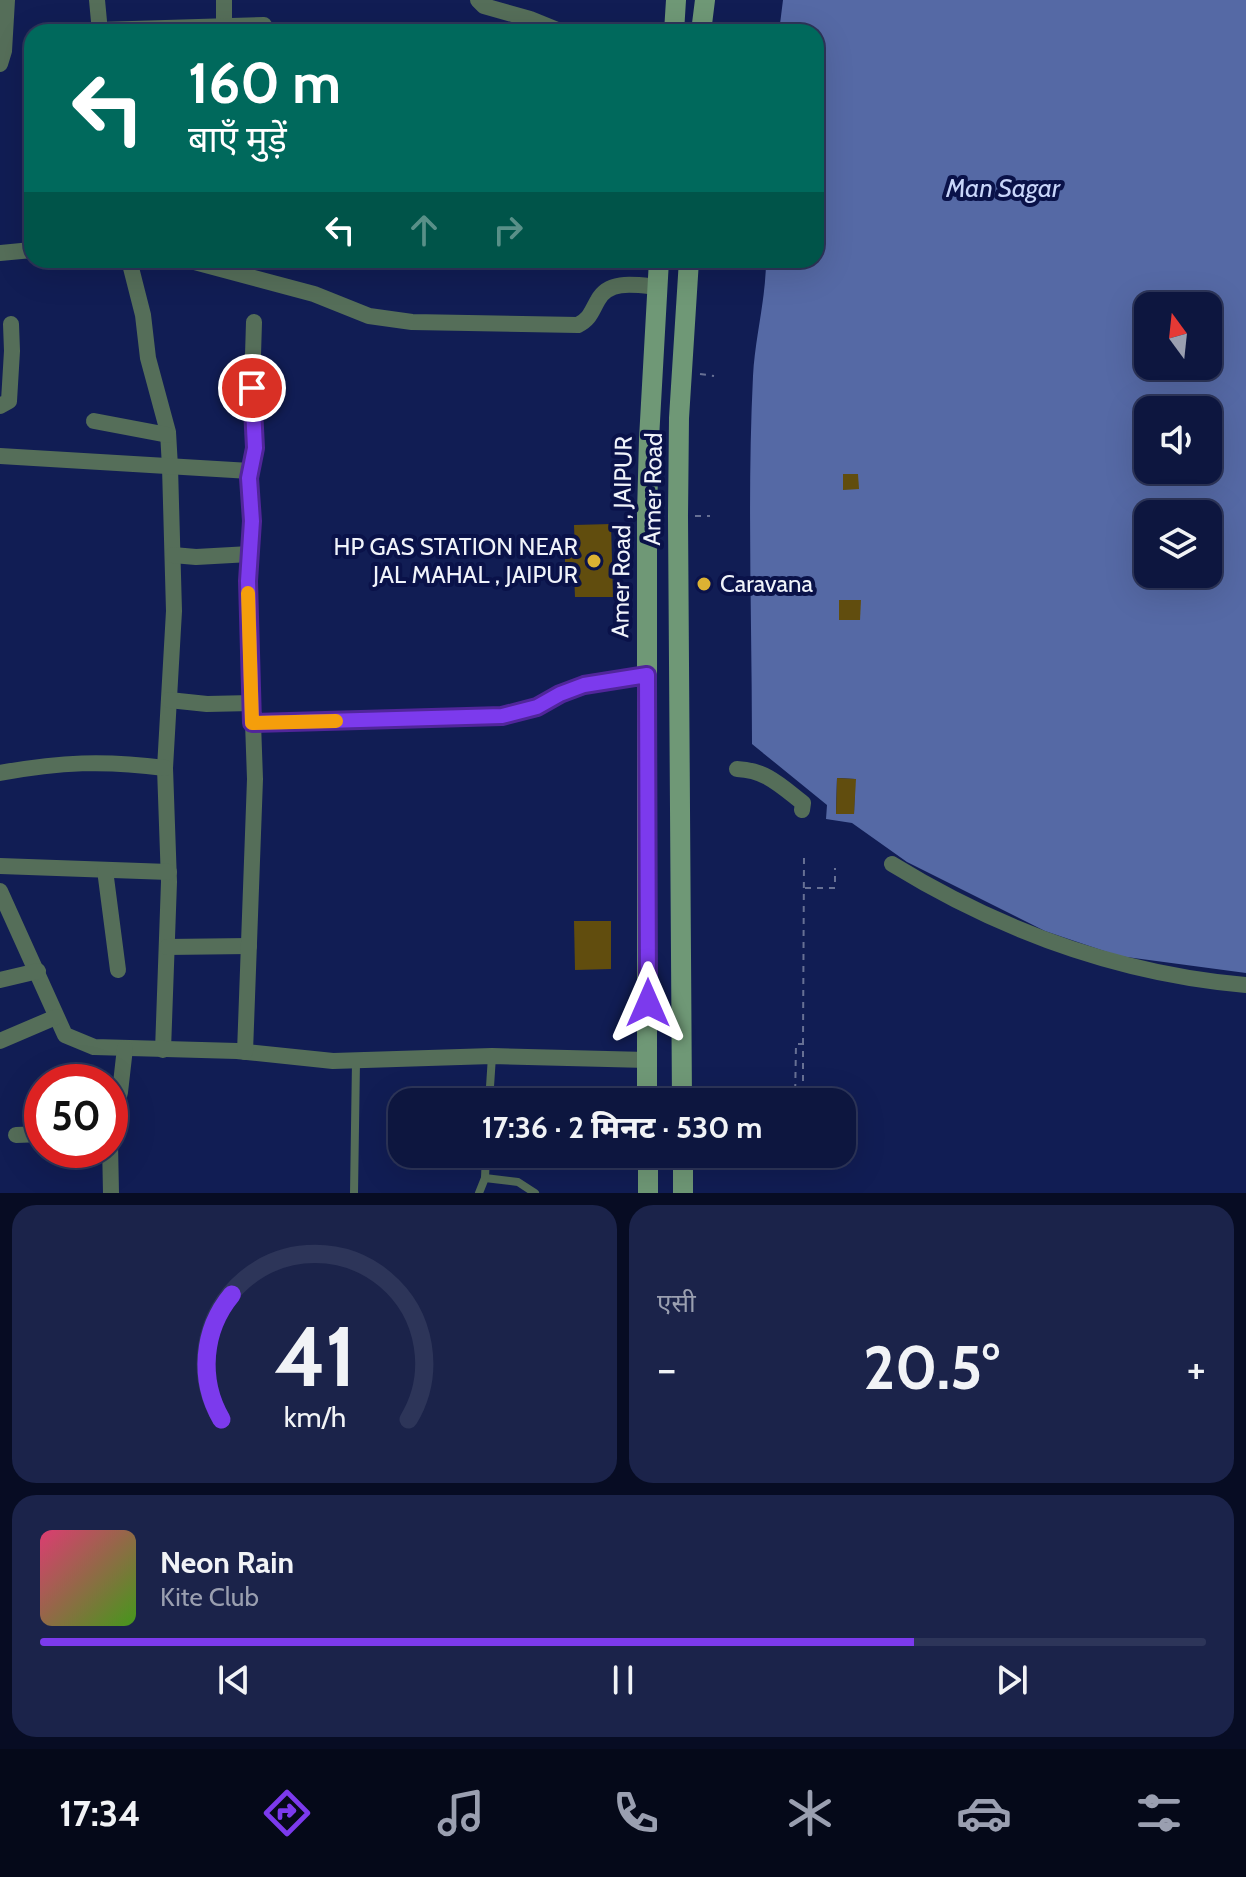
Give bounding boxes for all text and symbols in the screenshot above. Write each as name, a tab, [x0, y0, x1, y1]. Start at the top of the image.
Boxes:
text: 160 m	[188, 49, 341, 117]
icon: left	[56, 56, 160, 160]
text: बाएँ मुड़ें	[188, 117, 287, 161]
water label: Man Sagar	[945, 172, 1061, 204]
icon: left	[318, 208, 362, 252]
icon: ahead	[402, 208, 446, 252]
icon: right	[486, 208, 530, 252]
north arrow	[1134, 292, 1222, 380]
map controls	[1134, 292, 1222, 588]
pin	[218, 354, 286, 422]
icon: arrive	[230, 366, 274, 410]
button: sound	[1134, 396, 1222, 484]
street label: Amer Road	[637, 432, 668, 546]
street label: Amer Road , JAIPUR	[605, 435, 638, 638]
button: layers	[1134, 500, 1222, 588]
place label: HP GAS STATION NEAR JAL MAHAL , JAIPUR	[333, 532, 579, 589]
marker: HP GAS STATION NEAR JAL MAHAL , JAIPUR	[585, 552, 603, 570]
place label: Caravana	[720, 569, 813, 598]
marker: Caravana	[695, 575, 713, 593]
position arrow	[606, 961, 690, 1045]
speed limit sign: 50	[24, 1064, 128, 1168]
text: 17:36 · 2 मिनट · 530 m	[482, 1109, 762, 1146]
text: एसी	[657, 1287, 696, 1319]
text: 41	[274, 1306, 355, 1407]
text: 20.5°	[863, 1331, 1000, 1404]
text: −	[657, 1342, 676, 1395]
text: +	[1187, 1342, 1206, 1395]
text: km/h	[283, 1399, 346, 1434]
text: Neon Rain	[160, 1544, 294, 1581]
text: Kite Club	[160, 1581, 259, 1613]
icon: previous	[212, 1658, 256, 1702]
icon: pause	[601, 1658, 645, 1702]
icon: next	[990, 1658, 1034, 1702]
icon: directions	[259, 1785, 315, 1841]
icon: music	[433, 1785, 489, 1841]
icon: phone	[608, 1785, 664, 1841]
icon: climate	[782, 1785, 838, 1841]
icon: car	[956, 1785, 1012, 1841]
icon: filters	[1131, 1785, 1187, 1841]
text: 17:34	[59, 1791, 141, 1835]

